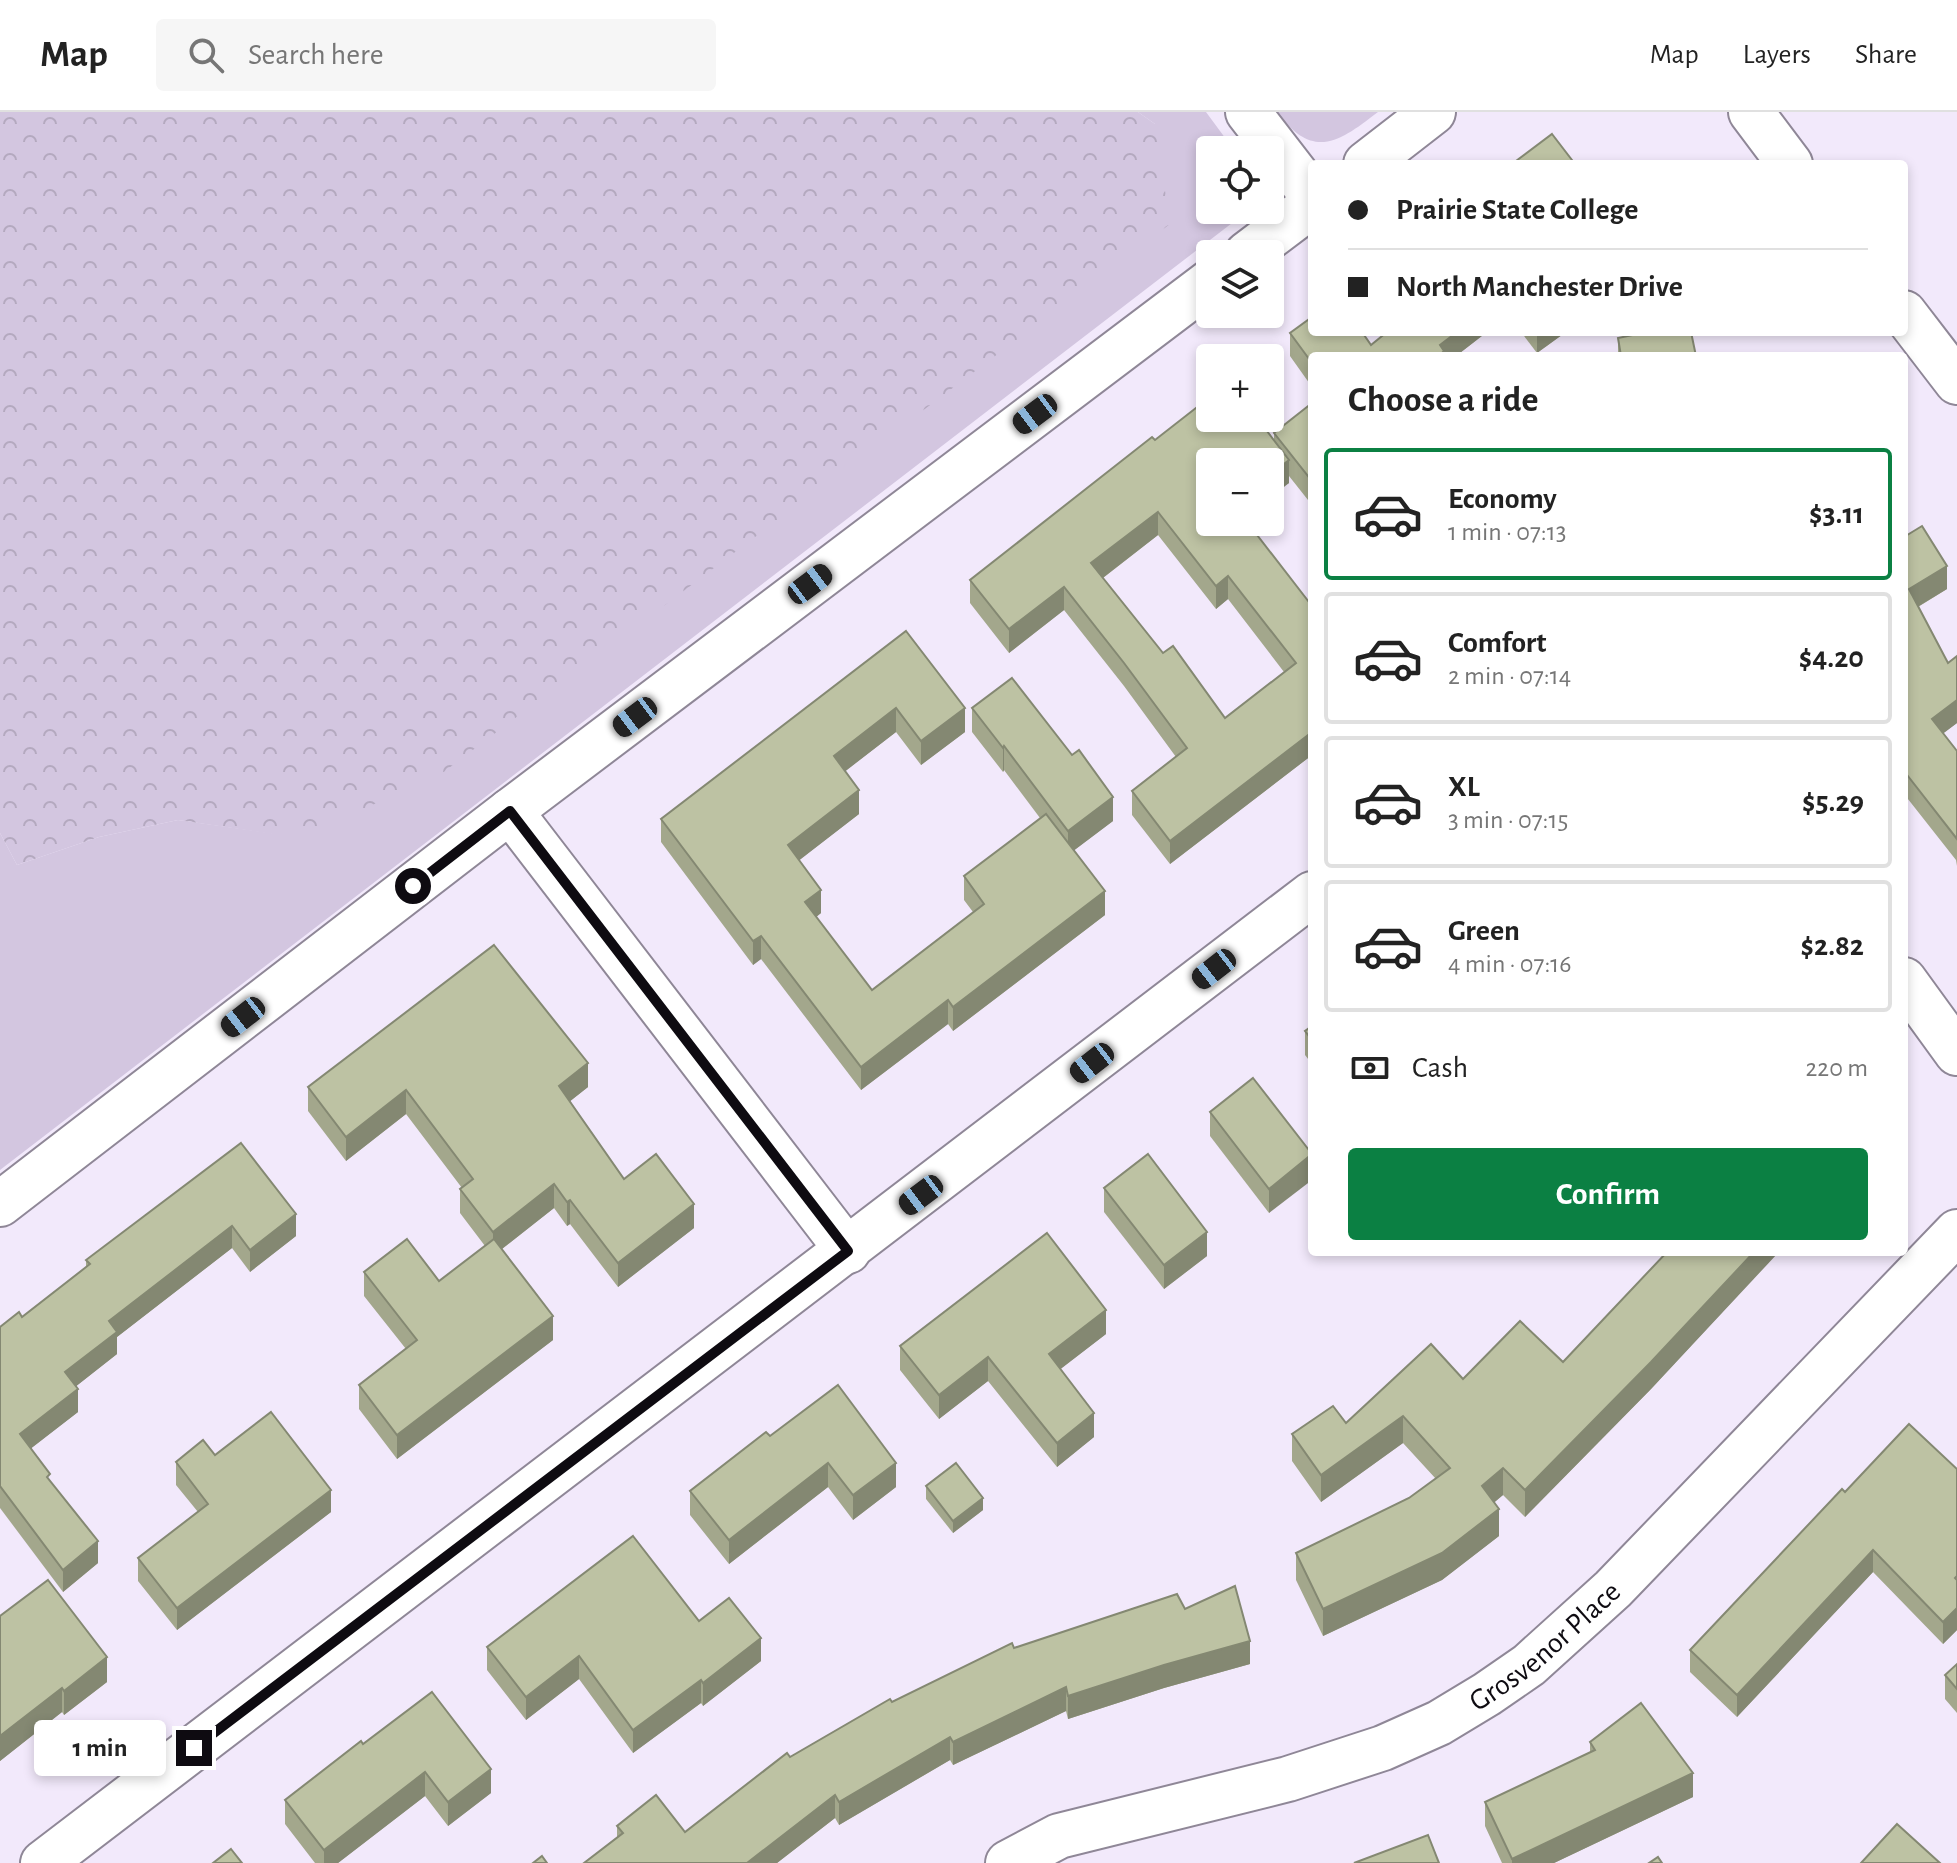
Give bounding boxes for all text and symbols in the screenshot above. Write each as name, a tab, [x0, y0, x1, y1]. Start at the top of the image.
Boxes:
search box	[156, 19, 716, 91]
icon: search	[184, 33, 228, 77]
text: Map	[40, 36, 108, 74]
text: Search here	[248, 40, 384, 70]
text: Map	[1650, 41, 1699, 69]
text: Layers	[1743, 41, 1811, 69]
text: Share	[1855, 41, 1917, 69]
map controls	[1196, 136, 1284, 536]
button: locate	[1196, 136, 1284, 224]
text: Prairie State College	[1396, 195, 1638, 225]
button: layers	[1196, 240, 1284, 328]
text: North Manchester Drive	[1396, 272, 1683, 302]
button: +	[1196, 344, 1284, 432]
text: Choose a ride	[1348, 382, 1538, 418]
car	[1009, 390, 1061, 438]
button: −	[1196, 448, 1284, 536]
icon: car	[1352, 478, 1424, 550]
text: Economy	[1448, 484, 1557, 514]
text: $3.11	[1809, 499, 1864, 529]
text: 1 min · 07:13	[1448, 519, 1566, 545]
car	[784, 560, 836, 608]
icon: car	[1352, 622, 1424, 694]
text: Comfort	[1448, 628, 1547, 658]
text: $4.20	[1799, 643, 1864, 673]
text: 2 min · 07:14	[1448, 663, 1571, 689]
car	[609, 693, 661, 741]
icon: car	[1352, 766, 1424, 838]
text: XL	[1448, 772, 1480, 802]
text: $5.29	[1802, 787, 1864, 817]
text: 3 min · 07:15	[1448, 807, 1568, 833]
route start	[395, 868, 431, 904]
icon: car	[1352, 910, 1424, 982]
text: Green	[1448, 916, 1520, 946]
text: $2.82	[1801, 931, 1864, 961]
car	[1188, 945, 1240, 993]
text: 4 min · 07:16	[1448, 951, 1572, 977]
car	[217, 993, 269, 1041]
car	[1066, 1039, 1118, 1087]
icon: cash	[1348, 1046, 1392, 1090]
text: Cash	[1412, 1053, 1468, 1083]
text: 220 m	[1806, 1055, 1868, 1081]
button: Confirm	[1348, 1148, 1868, 1240]
car	[895, 1171, 947, 1219]
street label: Grosvenor Place	[1464, 1576, 1626, 1717]
callout: 1 min	[34, 1720, 166, 1776]
route end	[176, 1730, 212, 1766]
text: 1 min	[73, 1735, 127, 1761]

